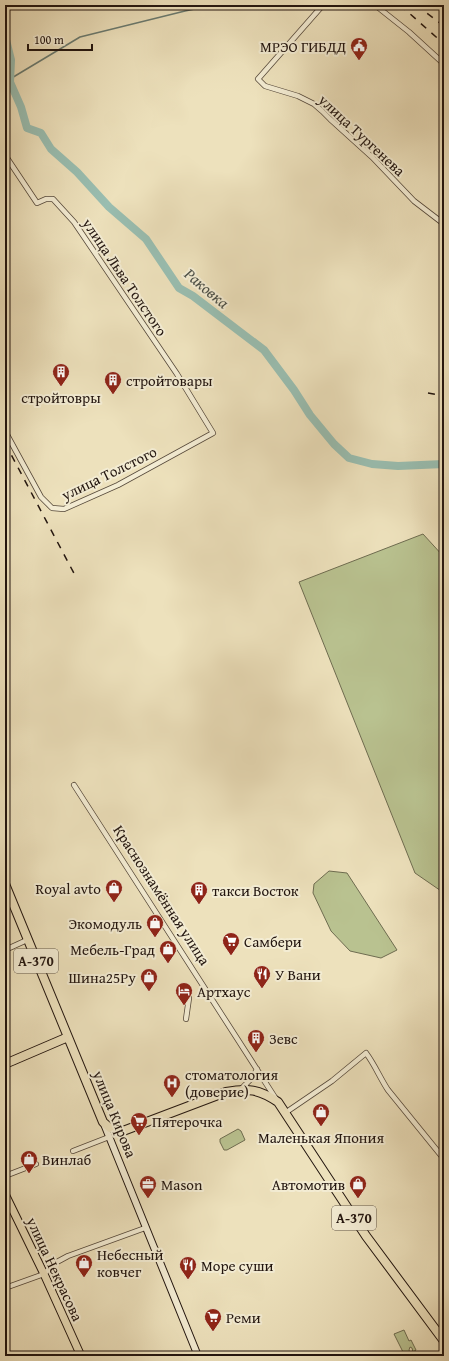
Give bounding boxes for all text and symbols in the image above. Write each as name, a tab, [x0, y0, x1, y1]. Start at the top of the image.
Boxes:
scale bar	[28, 26, 92, 52]
text: 100 m	[34, 31, 64, 48]
place label: МРЭО ГИБДД	[260, 36, 346, 57]
public building icon: МРЭО ГИБДД	[349, 36, 369, 61]
street label: улица Тургенева	[313, 89, 411, 181]
street label: улица Льва Толстого	[77, 213, 172, 340]
water label: Раковка	[179, 261, 235, 314]
building icon: стройтовры	[51, 362, 71, 387]
building icon: стройтовары	[103, 370, 123, 395]
place label: стройтовары	[126, 370, 213, 391]
place label: стройтовры	[21, 387, 101, 408]
street label: улица Толстого	[57, 441, 160, 506]
street label: Краснознамённая улица	[109, 821, 216, 970]
place label: Royal avto	[36, 878, 101, 899]
shop icon: Royal avto	[104, 878, 124, 903]
building icon: такси Восток	[189, 880, 209, 905]
place label: такси Восток	[212, 880, 299, 901]
place label: Экомодуль	[68, 913, 142, 934]
shop icon: Экомодуль	[145, 913, 165, 938]
supermarket icon: Самбери	[221, 931, 241, 956]
place label: Самбери	[244, 931, 302, 952]
place label: Мебель-Град	[70, 939, 155, 960]
shop icon: Мебель-Град	[158, 939, 178, 964]
road number: А-370	[14, 949, 58, 973]
restaurant icon: У Вани	[252, 964, 272, 989]
place label: У Вани	[275, 964, 321, 985]
place label: Шина25Ру	[69, 967, 136, 988]
shop icon: Шина25Ру	[139, 967, 159, 992]
hotel icon: Артхаус	[174, 981, 194, 1006]
place label: Артхаус	[197, 981, 251, 1002]
building icon: Зевс	[246, 1028, 266, 1053]
place label: Зевс	[269, 1028, 298, 1049]
place label: стоматология (доверие)	[185, 1064, 278, 1102]
street label: улица Кирова	[88, 1066, 142, 1161]
hospital icon: стоматология (доверие)	[162, 1073, 182, 1098]
shop icon: Маленькая Япония	[311, 1102, 331, 1127]
supermarket icon: Пятерочка	[129, 1111, 149, 1136]
place label: Пятерочка	[152, 1111, 223, 1132]
place label: Маленькая Япония	[258, 1127, 384, 1148]
shop icon: Винлаб	[19, 1149, 39, 1174]
place label: Винлаб	[42, 1149, 92, 1170]
office icon: Mason	[138, 1174, 158, 1199]
place label: Mason	[161, 1174, 203, 1195]
place label: Автомотив	[272, 1174, 345, 1195]
shop icon: Автомотив	[348, 1174, 368, 1199]
road number: А-370	[332, 1206, 376, 1230]
street label: улица Некрасова	[21, 1213, 89, 1325]
place label: Небесный ковчег	[97, 1244, 164, 1282]
shop icon: Небесный ковчег	[74, 1253, 94, 1278]
restaurant icon: Море суши	[178, 1255, 198, 1280]
place label: Море суши	[201, 1255, 274, 1276]
supermarket icon: Реми	[203, 1307, 223, 1332]
place label: Реми	[226, 1307, 261, 1328]

